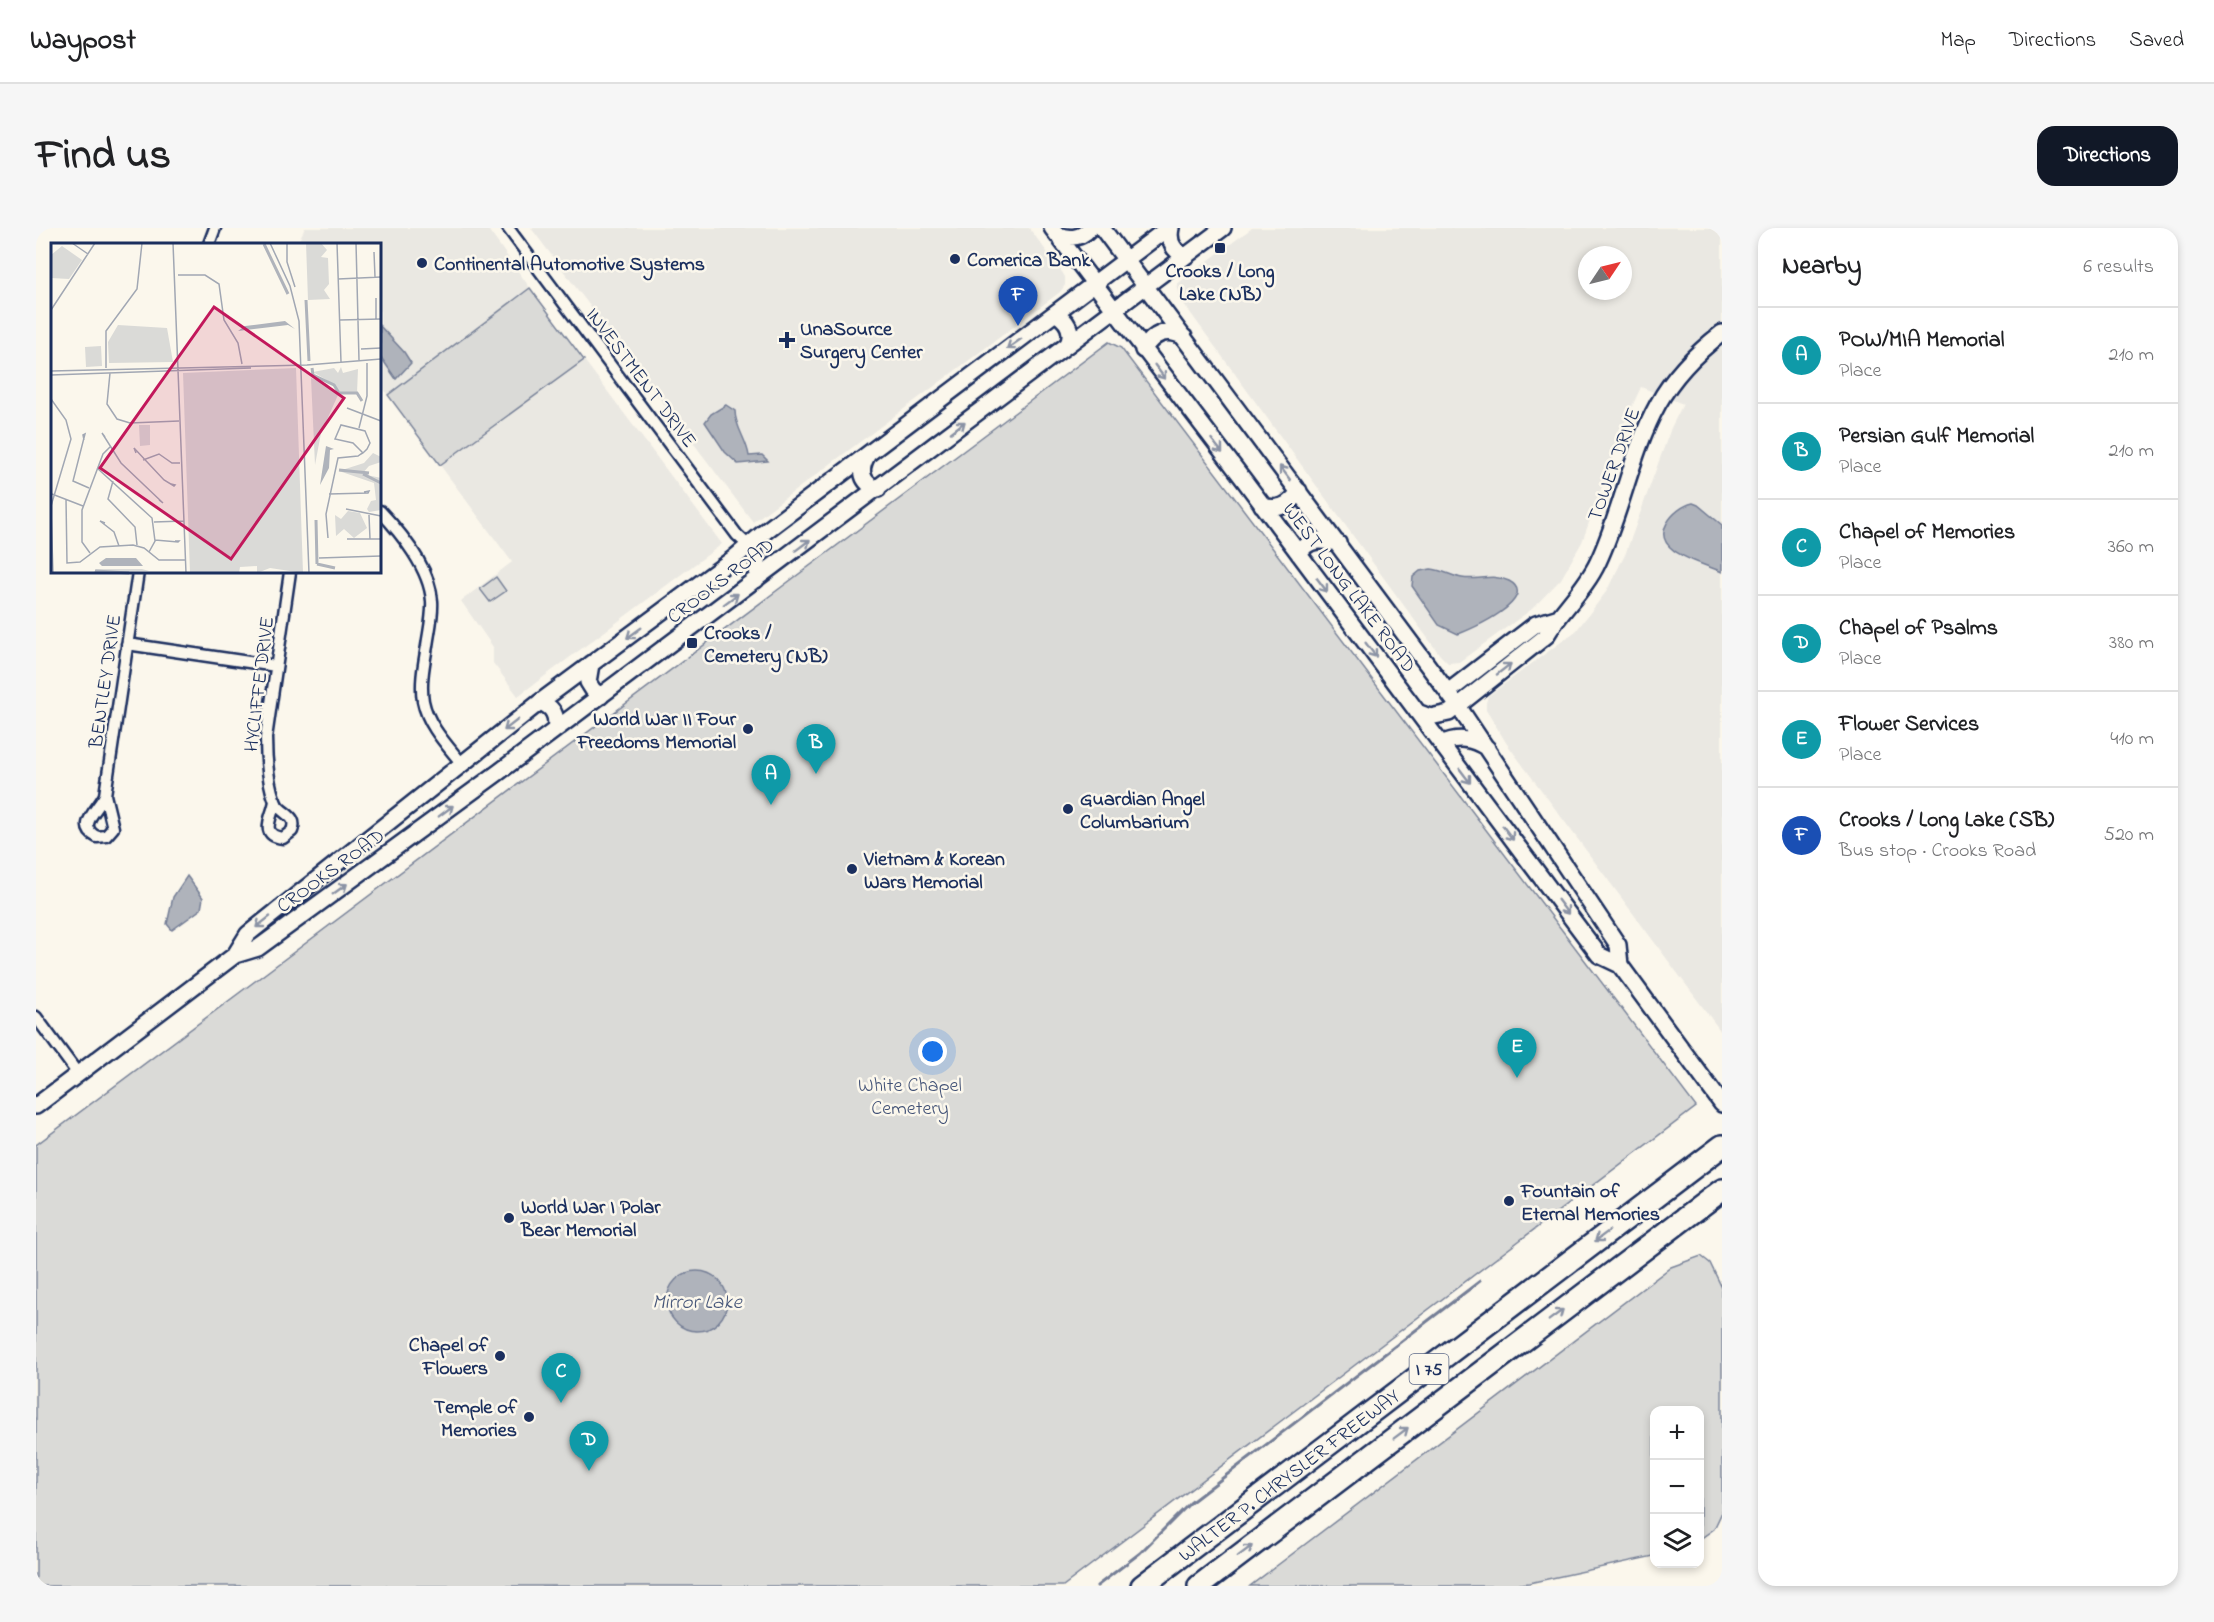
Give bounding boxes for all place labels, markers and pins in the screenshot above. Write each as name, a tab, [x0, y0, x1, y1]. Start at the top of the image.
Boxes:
marker: Crooks / Long Lake (NB)	[1213, 241, 1227, 255]
place label: Comerica Bank	[967, 247, 1091, 276]
place label: Continental Automotive Systems	[434, 251, 705, 281]
marker: Comerica Bank	[948, 252, 962, 266]
marker: Continental Automotive Systems	[415, 256, 429, 270]
place label: Crooks / Long Lake (NB)	[1165, 258, 1275, 310]
pin: F	[998, 276, 1038, 326]
place label: UnaSource Surgery Center	[800, 316, 923, 369]
marker: UnaSource Surgery Center	[778, 331, 796, 349]
place label: Crooks / Cemetery (NB)	[704, 620, 828, 673]
marker: Crooks / Cemetery (NB)	[685, 636, 699, 650]
place label: World War II Four Freedoms Memorial	[576, 706, 737, 758]
marker: World War II Four Freedoms Memorial	[741, 722, 755, 736]
pin: B	[796, 724, 836, 774]
pin: A	[752, 756, 790, 805]
place label: Guardian Angel Columbarium	[1080, 786, 1205, 838]
marker: Guardian Angel Columbarium	[1061, 802, 1075, 816]
place label: Vietnam & Korean Wars Memorial	[863, 846, 1005, 898]
marker: Vietnam & Korean Wars Memorial	[845, 862, 859, 876]
pin: E	[1498, 1028, 1536, 1078]
place label: Fountain of Eternal Memories	[1520, 1178, 1660, 1230]
place label: World War I Polar Bear Memorial	[520, 1194, 661, 1246]
marker: Fountain of Eternal Memories	[1502, 1194, 1516, 1208]
marker: World War I Polar Bear Memorial	[502, 1211, 516, 1225]
place label: Chapel of Flowers	[409, 1332, 489, 1384]
marker: Chapel of Flowers	[493, 1349, 507, 1363]
pin: C	[542, 1354, 580, 1403]
place label: Temple of Memories	[434, 1394, 518, 1446]
marker: Temple of Memories	[522, 1410, 536, 1424]
pin: D	[570, 1422, 608, 1471]

